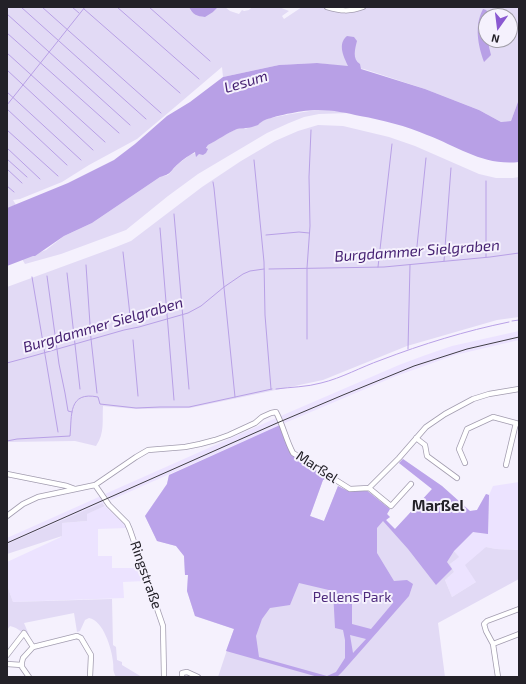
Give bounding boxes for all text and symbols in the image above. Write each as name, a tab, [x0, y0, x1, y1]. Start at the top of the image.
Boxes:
north arrow	[478, 8, 518, 48]
text: N	[490, 32, 501, 46]
water label: Lesum	[222, 67, 270, 97]
water label: Burgdammer Sielgraben	[334, 236, 500, 266]
water label: Burgdammer Sielgraben	[21, 293, 185, 357]
street label: Marßel	[293, 447, 341, 487]
district label: Marßel	[412, 497, 464, 515]
street label: Ringstraße	[127, 539, 165, 611]
park label: Pellens Park	[313, 589, 391, 605]

